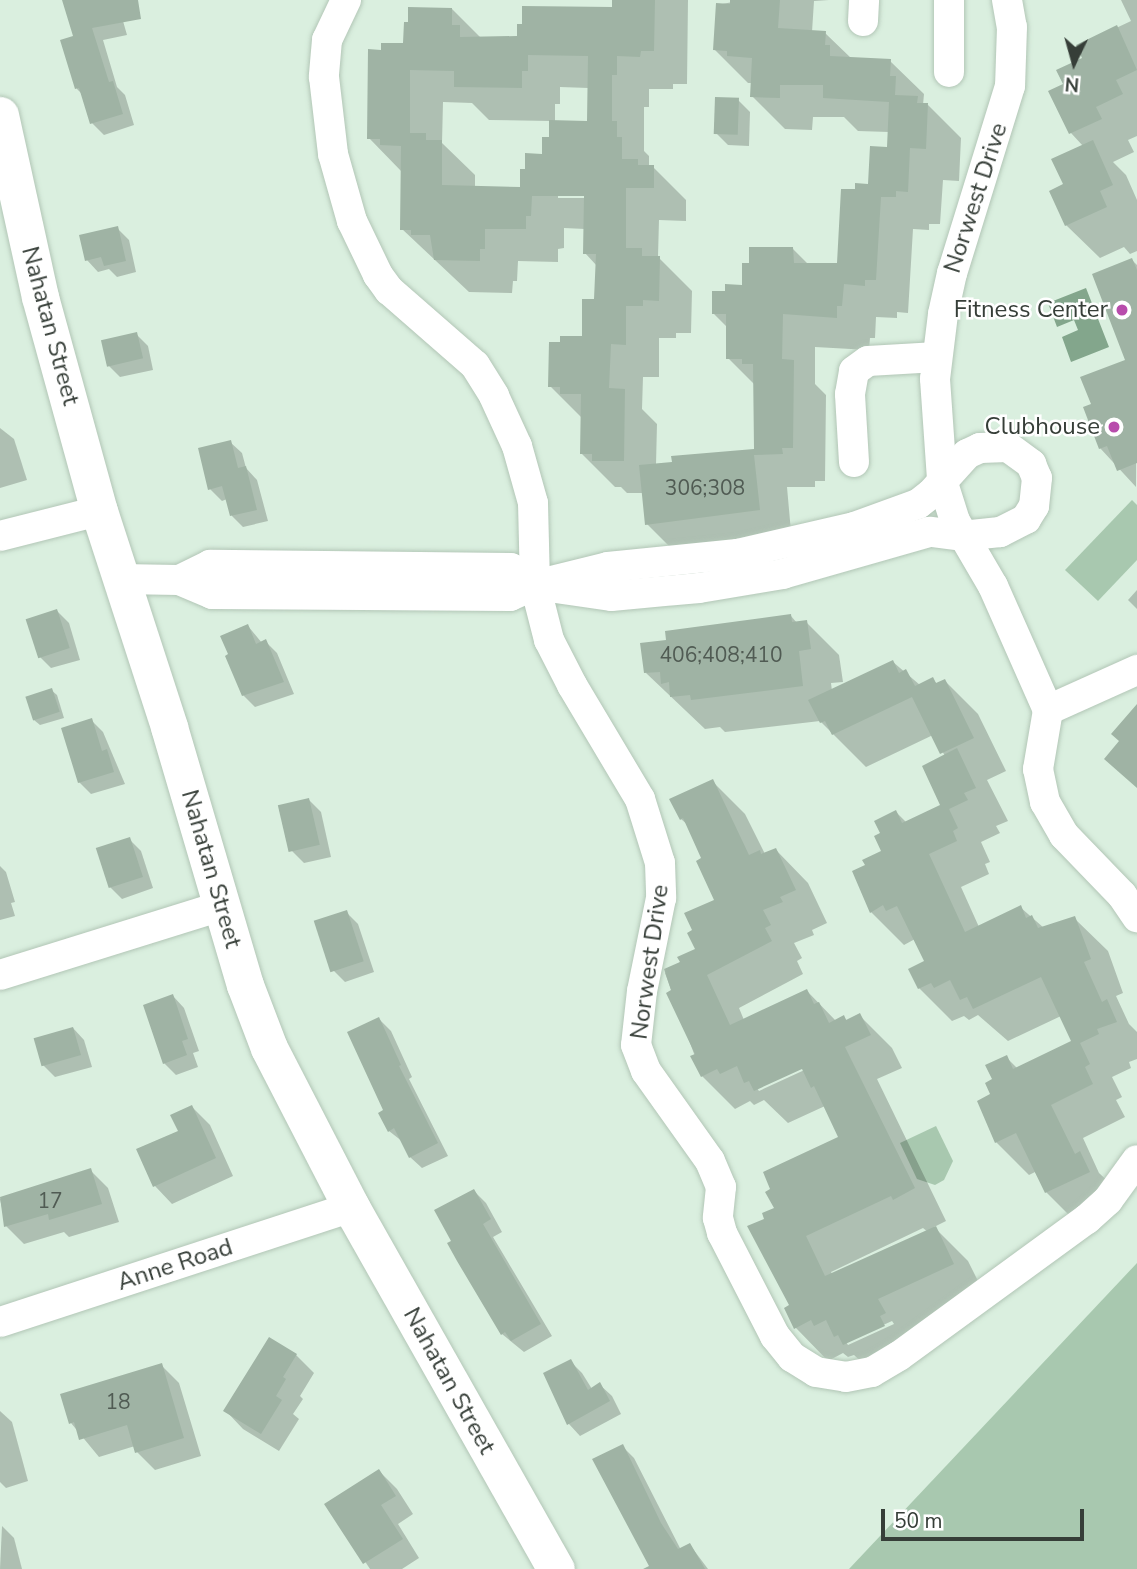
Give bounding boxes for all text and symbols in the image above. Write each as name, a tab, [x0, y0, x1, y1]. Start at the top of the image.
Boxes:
north arrow	[1039, 28, 1109, 98]
text: N	[1064, 70, 1080, 97]
street label: Norwest Drive	[938, 119, 1014, 277]
street label: Nahatan Street	[15, 243, 85, 409]
place label: Fitness Center	[954, 296, 1108, 324]
marker: Fitness Center	[1114, 302, 1130, 318]
place label: Clubhouse	[985, 413, 1100, 441]
marker: Clubhouse	[1106, 419, 1122, 435]
house number: 306;308	[665, 475, 745, 501]
house number: 406;408;410	[660, 642, 782, 668]
street label: Nahatan Street	[175, 787, 247, 951]
street label: Norwest Drive	[625, 883, 675, 1041]
house number: 17	[37, 1188, 63, 1214]
street label: Anne Road	[114, 1233, 236, 1297]
street label: Nahatan Street	[397, 1303, 501, 1459]
house number: 18	[105, 1389, 131, 1415]
scale bar	[885, 1496, 1088, 1540]
text: 50 m	[894, 1507, 943, 1535]

